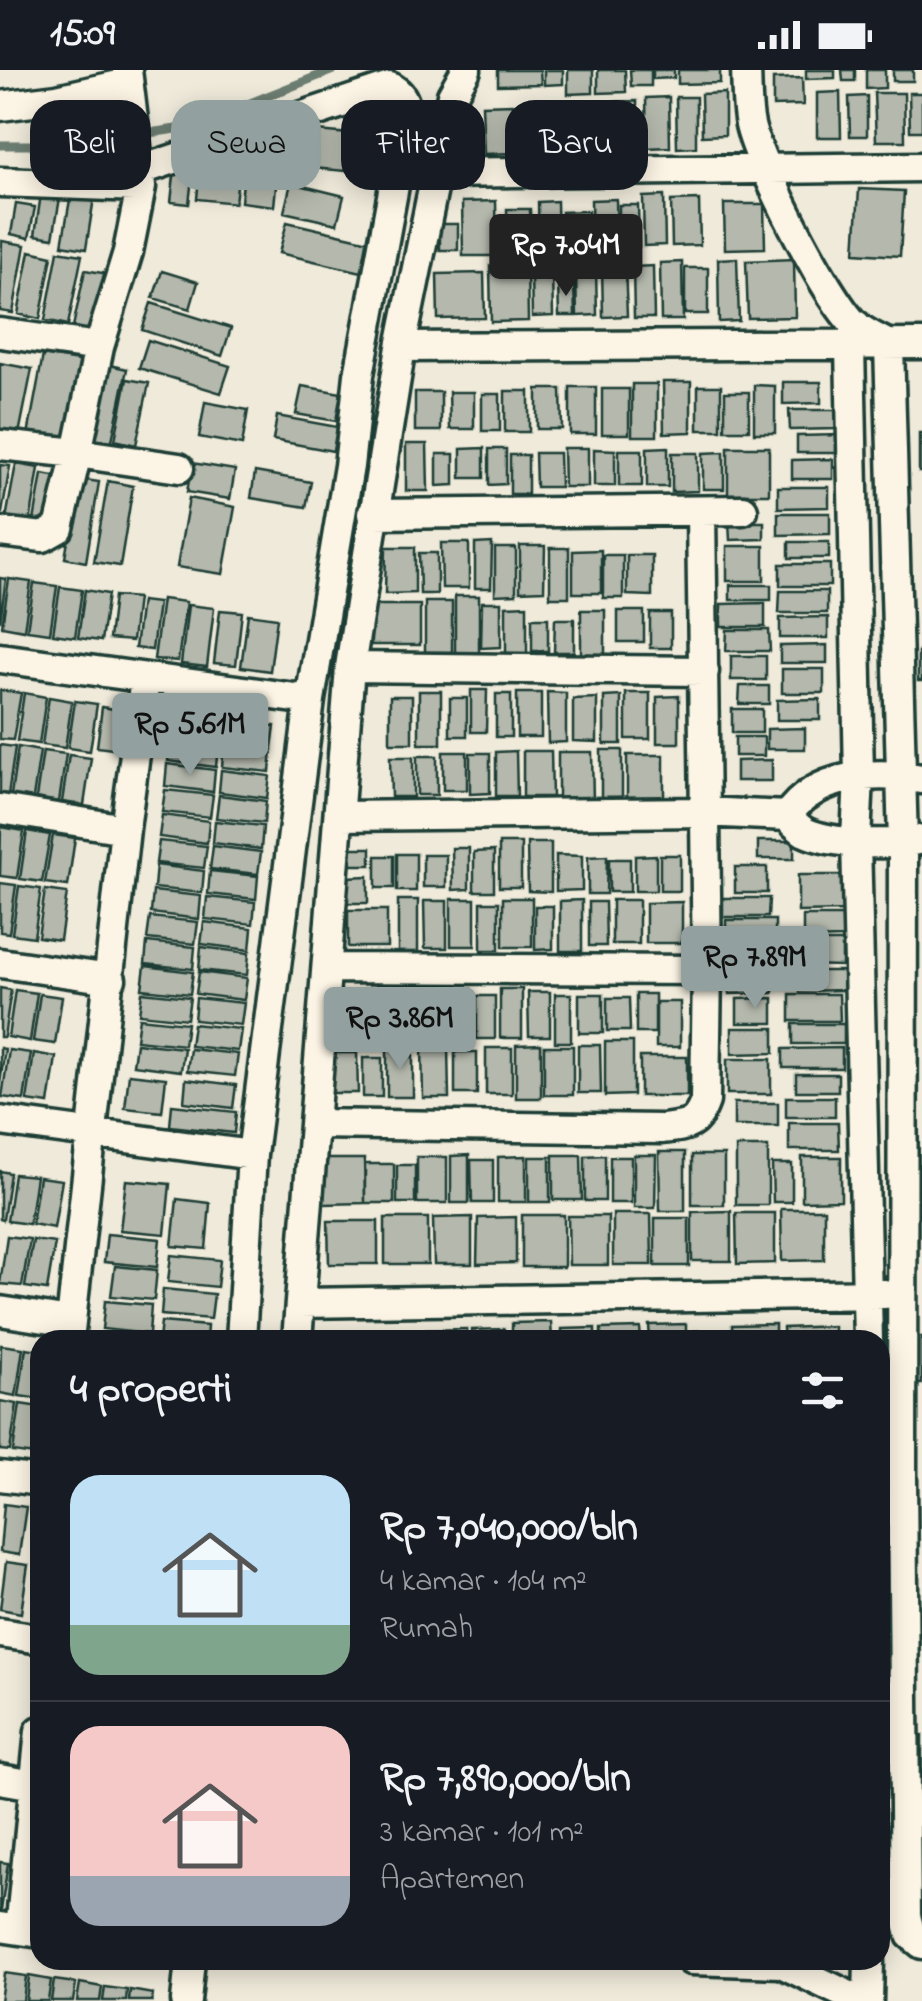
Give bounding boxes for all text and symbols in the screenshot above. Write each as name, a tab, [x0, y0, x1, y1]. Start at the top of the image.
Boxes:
text: 15:09	[50, 7, 115, 63]
chip: Beli	[30, 100, 151, 190]
chip: Sewa	[171, 100, 321, 190]
chip: Filter	[341, 100, 485, 190]
chip: Baru	[505, 100, 648, 190]
pin: Rp 7.04M	[463, 214, 669, 299]
text: Rp 7.04M	[511, 223, 621, 270]
pin: Rp 5.61M	[87, 693, 293, 778]
text: Rp 5.61M	[134, 702, 246, 749]
pin: Rp 7.89M	[652, 926, 858, 1011]
text: Rp 7.89M	[703, 935, 807, 982]
pin: Rp 3.86M	[297, 987, 503, 1072]
text: Rp 3.86M	[346, 996, 454, 1043]
text: 4 properti	[70, 1360, 232, 1421]
icon: filters	[795, 1363, 850, 1418]
text: Rp 7,040,000/bln	[380, 1498, 638, 1559]
icon: home	[150, 1515, 270, 1635]
text: 4 kamar · 104 m²	[380, 1559, 587, 1606]
text: Rumah	[380, 1606, 473, 1653]
text: Rp 7,890,000/bln	[380, 1749, 631, 1810]
icon: home	[150, 1766, 270, 1886]
text: 3 kamar · 101 m²	[380, 1810, 584, 1857]
text: Apartemen	[380, 1857, 524, 1904]

